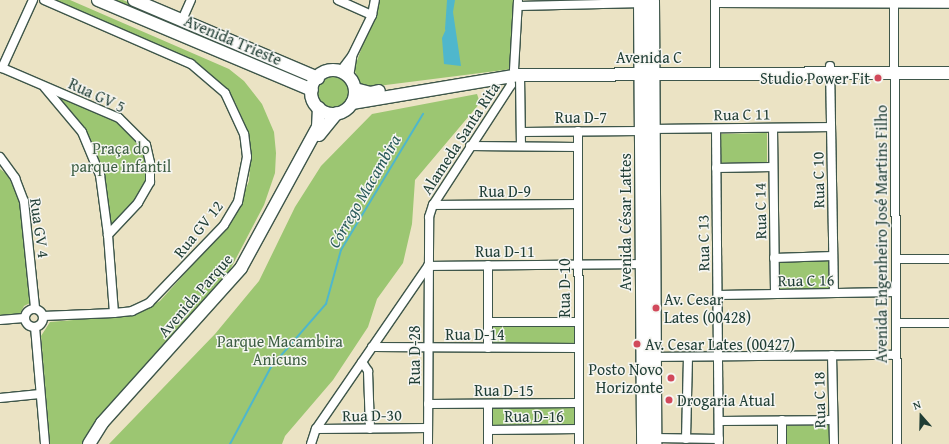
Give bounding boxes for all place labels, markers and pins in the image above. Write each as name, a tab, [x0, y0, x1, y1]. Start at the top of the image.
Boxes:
place label: Studio Power Fit	[760, 68, 870, 88]
marker: Studio Power Fit	[873, 73, 883, 83]
place label: Av. Cesar Lates (00428)	[664, 289, 751, 327]
marker: Av. Cesar Lates (00428)	[651, 303, 661, 313]
place label: Av. Cesar Lates (00427)	[645, 334, 795, 354]
marker: Av. Cesar Lates (00427)	[632, 339, 642, 349]
place label: Posto Novo Horizonte	[588, 359, 663, 397]
marker: Posto Novo Horizonte	[666, 373, 676, 383]
place label: Drogaria Atual	[677, 390, 775, 410]
marker: Drogaria Atual	[664, 395, 674, 405]

